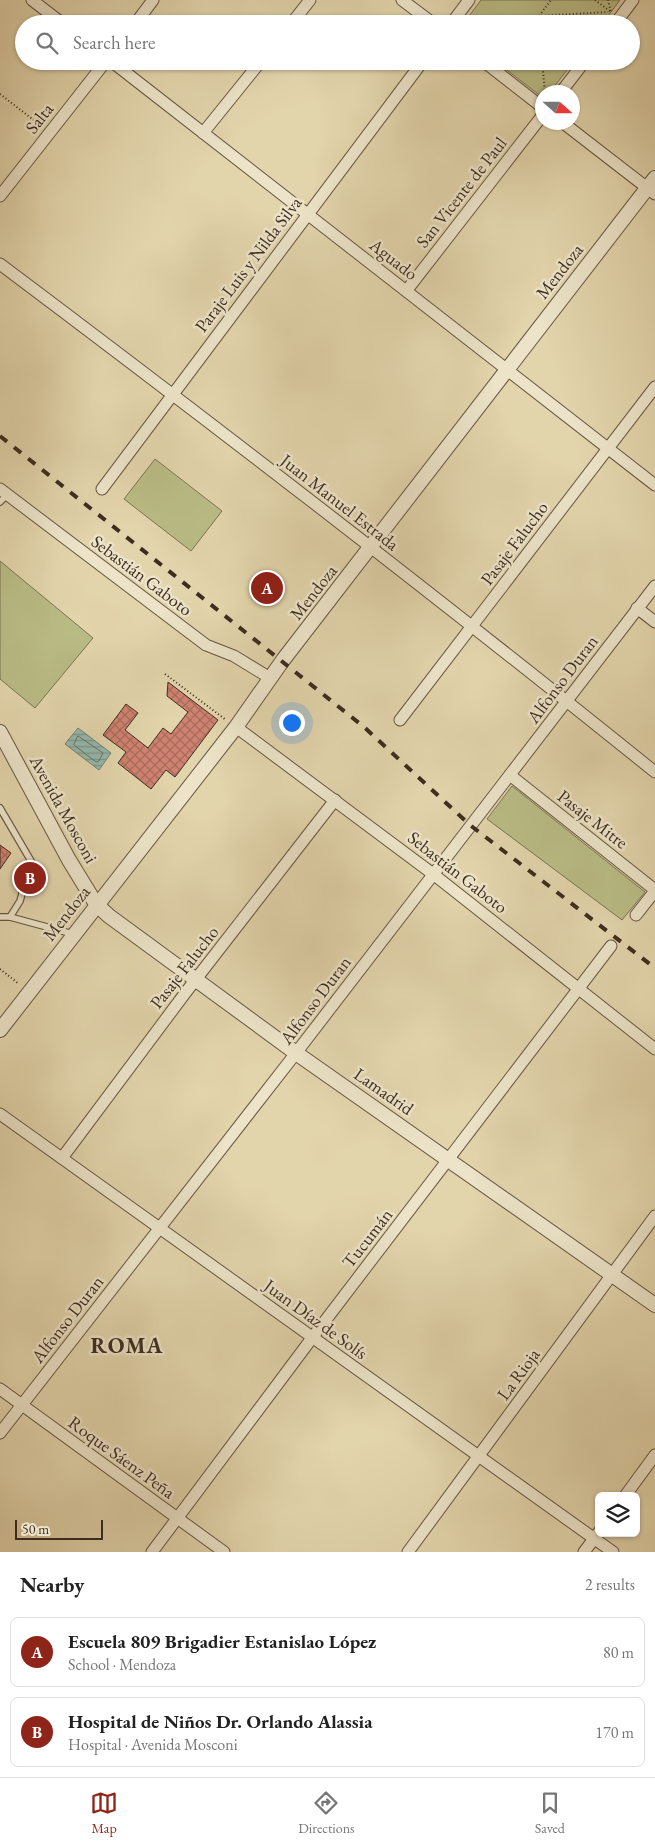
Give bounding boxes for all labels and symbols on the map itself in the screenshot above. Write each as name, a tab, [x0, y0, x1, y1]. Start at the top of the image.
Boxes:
north arrow	[535, 85, 580, 130]
street label: Salta	[20, 97, 59, 138]
street label: San Vicente de Paul	[411, 132, 511, 252]
street label: Paraje Luis y Nilda Silva	[189, 191, 307, 336]
street label: Aguado	[364, 232, 423, 285]
street label: Mendoza	[530, 238, 588, 303]
street label: Juan Manuel Estrada	[275, 447, 404, 556]
street label: Pasaje Falucho	[475, 497, 553, 589]
street label: Sebastián Gaboto	[87, 529, 197, 621]
street label: Mendoza	[284, 559, 342, 624]
pin: A	[251, 569, 283, 607]
street label: Alfonso Duran	[521, 630, 603, 728]
your location	[279, 710, 305, 736]
street label: Avenida Mosconi	[24, 750, 103, 867]
street label: Pasaje Mitre	[553, 784, 633, 854]
street label: Sebastián Gaboto	[403, 826, 513, 918]
pin: B	[14, 859, 46, 897]
street label: Mendoza	[37, 880, 95, 945]
street label: Pasaje Falucho	[144, 921, 224, 1013]
street label: Alfonso Duran	[274, 951, 356, 1049]
street label: Lamadrid	[350, 1062, 419, 1120]
street label: Tucumán	[337, 1203, 398, 1272]
street label: Alfonso Duran	[25, 1270, 109, 1368]
street label: Juan Díaz de Solís	[258, 1273, 372, 1364]
district label: ROMA	[91, 1331, 163, 1360]
street label: La Rioja	[491, 1343, 545, 1405]
street label: Roque Sáenz Peña	[64, 1411, 181, 1504]
scale bar	[15, 1517, 102, 1540]

